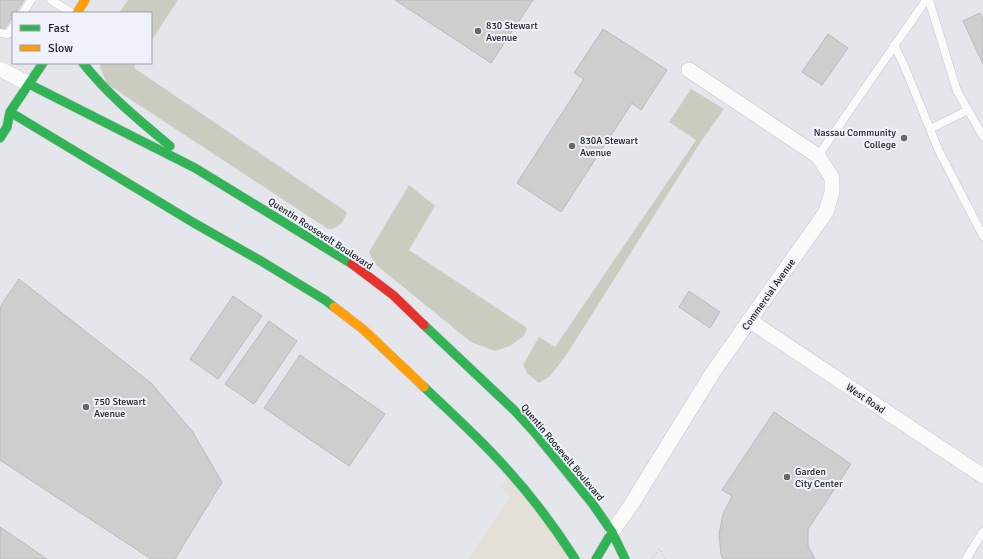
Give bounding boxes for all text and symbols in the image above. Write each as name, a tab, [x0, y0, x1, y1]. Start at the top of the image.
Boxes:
legend	[12, 12, 152, 64]
place label: 830 Stewart Avenue	[486, 20, 538, 44]
text: Fast	[48, 21, 69, 36]
marker: 830 Stewart Avenue	[473, 26, 483, 36]
text: Slow	[48, 41, 73, 56]
place label: Nassau Community College	[814, 127, 896, 151]
marker: Nassau Community College	[899, 133, 909, 143]
place label: 830A Stewart Avenue	[580, 135, 638, 159]
marker: 830A Stewart Avenue	[567, 141, 577, 151]
street label: Quentin Roosevelt Boulevard	[266, 195, 375, 272]
street label: Commercial Avenue	[740, 256, 798, 333]
street label: West Road	[844, 381, 887, 416]
place label: 750 Stewart Avenue	[94, 396, 146, 420]
marker: 750 Stewart Avenue	[81, 402, 91, 412]
street label: Quentin Roosevelt Boulevard	[518, 402, 606, 504]
place label: Garden City Center	[795, 466, 843, 490]
marker: Garden City Center	[782, 472, 792, 482]

